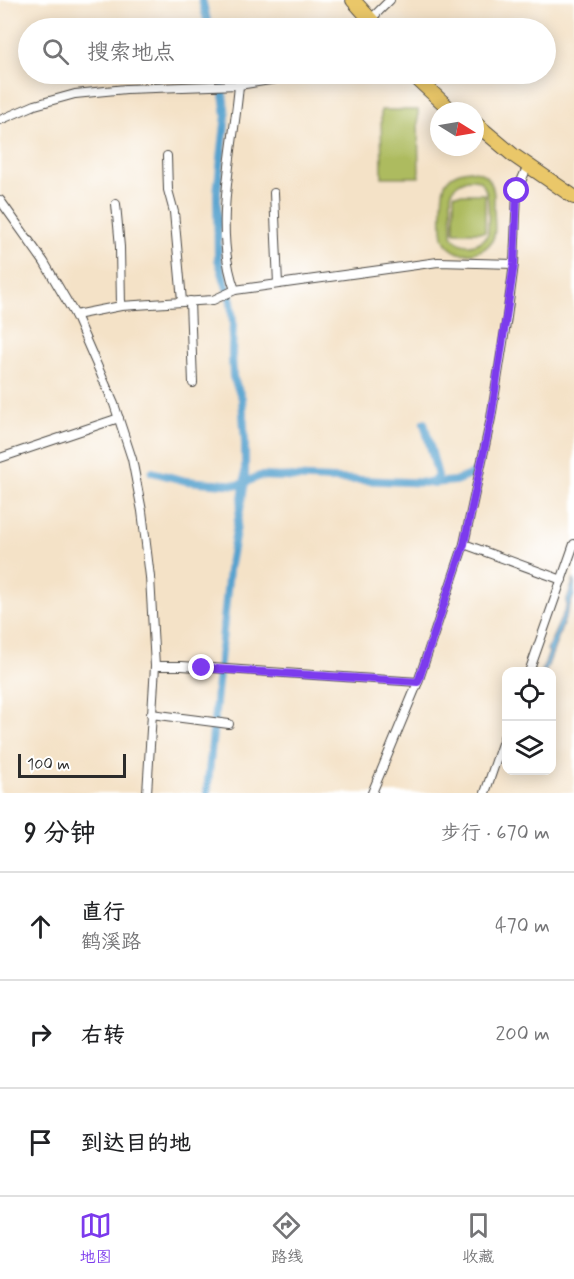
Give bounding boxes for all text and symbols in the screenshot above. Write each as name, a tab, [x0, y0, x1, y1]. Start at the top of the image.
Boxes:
search box	[18, 18, 556, 84]
icon: search	[39, 35, 72, 68]
text: 搜索地点	[87, 39, 175, 67]
north arrow	[430, 102, 484, 156]
route start	[503, 177, 529, 203]
route end	[188, 654, 214, 680]
map controls	[502, 667, 556, 775]
button: locate	[502, 667, 556, 721]
button: layers	[502, 721, 556, 775]
scale bar	[18, 751, 126, 778]
text: 100 m	[27, 754, 70, 775]
text: 9 分钟	[24, 817, 96, 851]
text: 步行 · 670 m	[441, 820, 550, 847]
text: 直行	[81, 899, 125, 927]
icon: ahead	[24, 910, 57, 943]
text: 470 m	[495, 913, 550, 940]
text: 鹤溪路	[81, 929, 141, 956]
icon: right	[24, 1018, 57, 1051]
text: 200 m	[495, 1021, 550, 1048]
text: 右转	[81, 1022, 125, 1050]
icon: arrive	[24, 1126, 57, 1159]
text: 到达目的地	[81, 1130, 191, 1158]
tab: 地图	[79, 1209, 112, 1268]
tab: 路线	[270, 1209, 303, 1268]
tab: 收藏	[462, 1209, 495, 1268]

